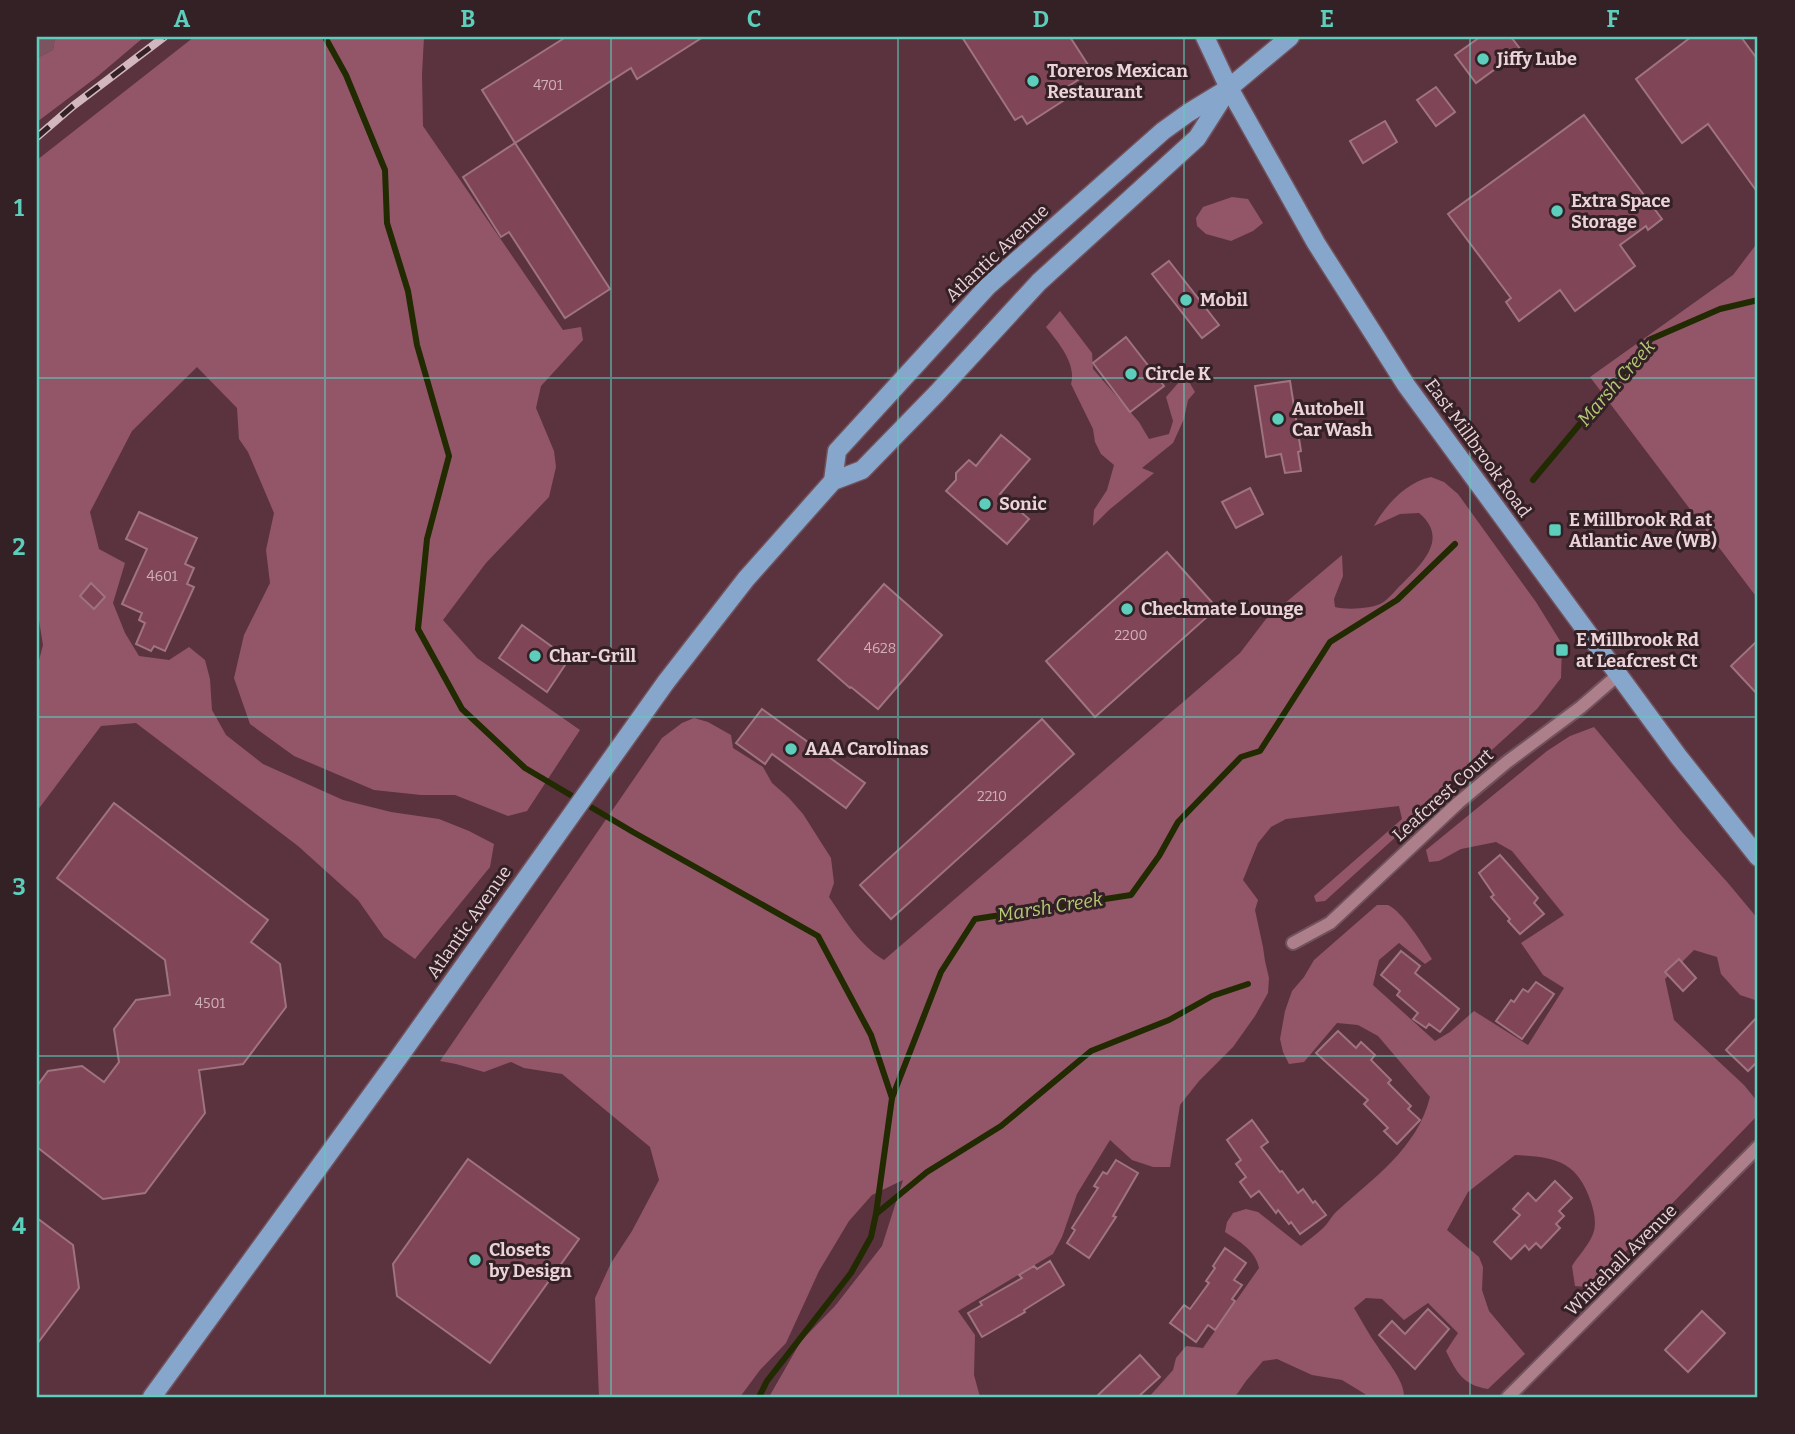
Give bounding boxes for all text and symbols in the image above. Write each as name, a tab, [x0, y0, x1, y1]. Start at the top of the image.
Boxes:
text: A	[174, 5, 191, 33]
text: B	[461, 5, 475, 33]
text: C	[747, 5, 761, 33]
text: D	[1033, 5, 1049, 33]
text: E	[1320, 5, 1334, 33]
text: F	[1607, 5, 1620, 33]
place label: Jiffy Lube	[1496, 48, 1577, 70]
marker: Jiffy Lube	[1475, 51, 1491, 67]
place label: Toreros Mexican Restaurant	[1047, 60, 1188, 103]
marker: Toreros Mexican Restaurant	[1025, 73, 1041, 89]
house number: 4701	[533, 77, 563, 94]
place label: Extra Space Storage	[1571, 190, 1670, 233]
text: 1	[14, 194, 24, 222]
street label: Atlantic Avenue	[941, 200, 1053, 306]
marker: Extra Space Storage	[1549, 203, 1565, 219]
place label: Mobil	[1200, 289, 1248, 311]
marker: Mobil	[1178, 292, 1194, 308]
water label: Marsh Creek	[1572, 335, 1660, 431]
place label: Circle K	[1145, 363, 1211, 385]
marker: Circle K	[1123, 366, 1139, 382]
street label: East Millbrook Road	[1420, 374, 1536, 522]
place label: Autobell Car Wash	[1292, 398, 1373, 441]
marker: Autobell Car Wash	[1270, 411, 1286, 427]
place label: Sonic	[999, 493, 1047, 515]
marker: Sonic	[977, 496, 993, 512]
place label: E Millbrook Rd at Atlantic Ave (WB)	[1569, 509, 1717, 552]
marker: E Millbrook Rd at Atlantic Ave (WB)	[1547, 522, 1563, 538]
text: 2	[13, 533, 26, 561]
house number: 4601	[146, 568, 178, 585]
place label: Checkmate Lounge	[1141, 598, 1303, 620]
marker: Checkmate Lounge	[1119, 601, 1135, 617]
house number: 2200	[1114, 627, 1148, 644]
place label: E Millbrook Rd at Leafcrest Ct	[1576, 629, 1699, 672]
house number: 4628	[864, 640, 896, 657]
marker: E Millbrook Rd at Leafcrest Ct	[1554, 642, 1570, 658]
place label: Char-Grill	[549, 645, 637, 667]
marker: Char-Grill	[527, 648, 543, 664]
place label: AAA Carolinas	[805, 738, 929, 760]
marker: AAA Carolinas	[783, 741, 799, 757]
street label: Leafcrest Court	[1388, 744, 1498, 846]
house number: 2210	[977, 788, 1007, 805]
street label: Atlantic Avenue	[422, 861, 516, 983]
text: 3	[12, 873, 26, 901]
water label: Marsh Creek	[995, 887, 1105, 927]
house number: 4501	[195, 995, 225, 1012]
street label: Whitehall Avenue	[1560, 1199, 1682, 1321]
text: 4	[12, 1212, 26, 1240]
place label: Closets by Design	[489, 1239, 572, 1282]
marker: Closets by Design	[467, 1252, 483, 1268]

